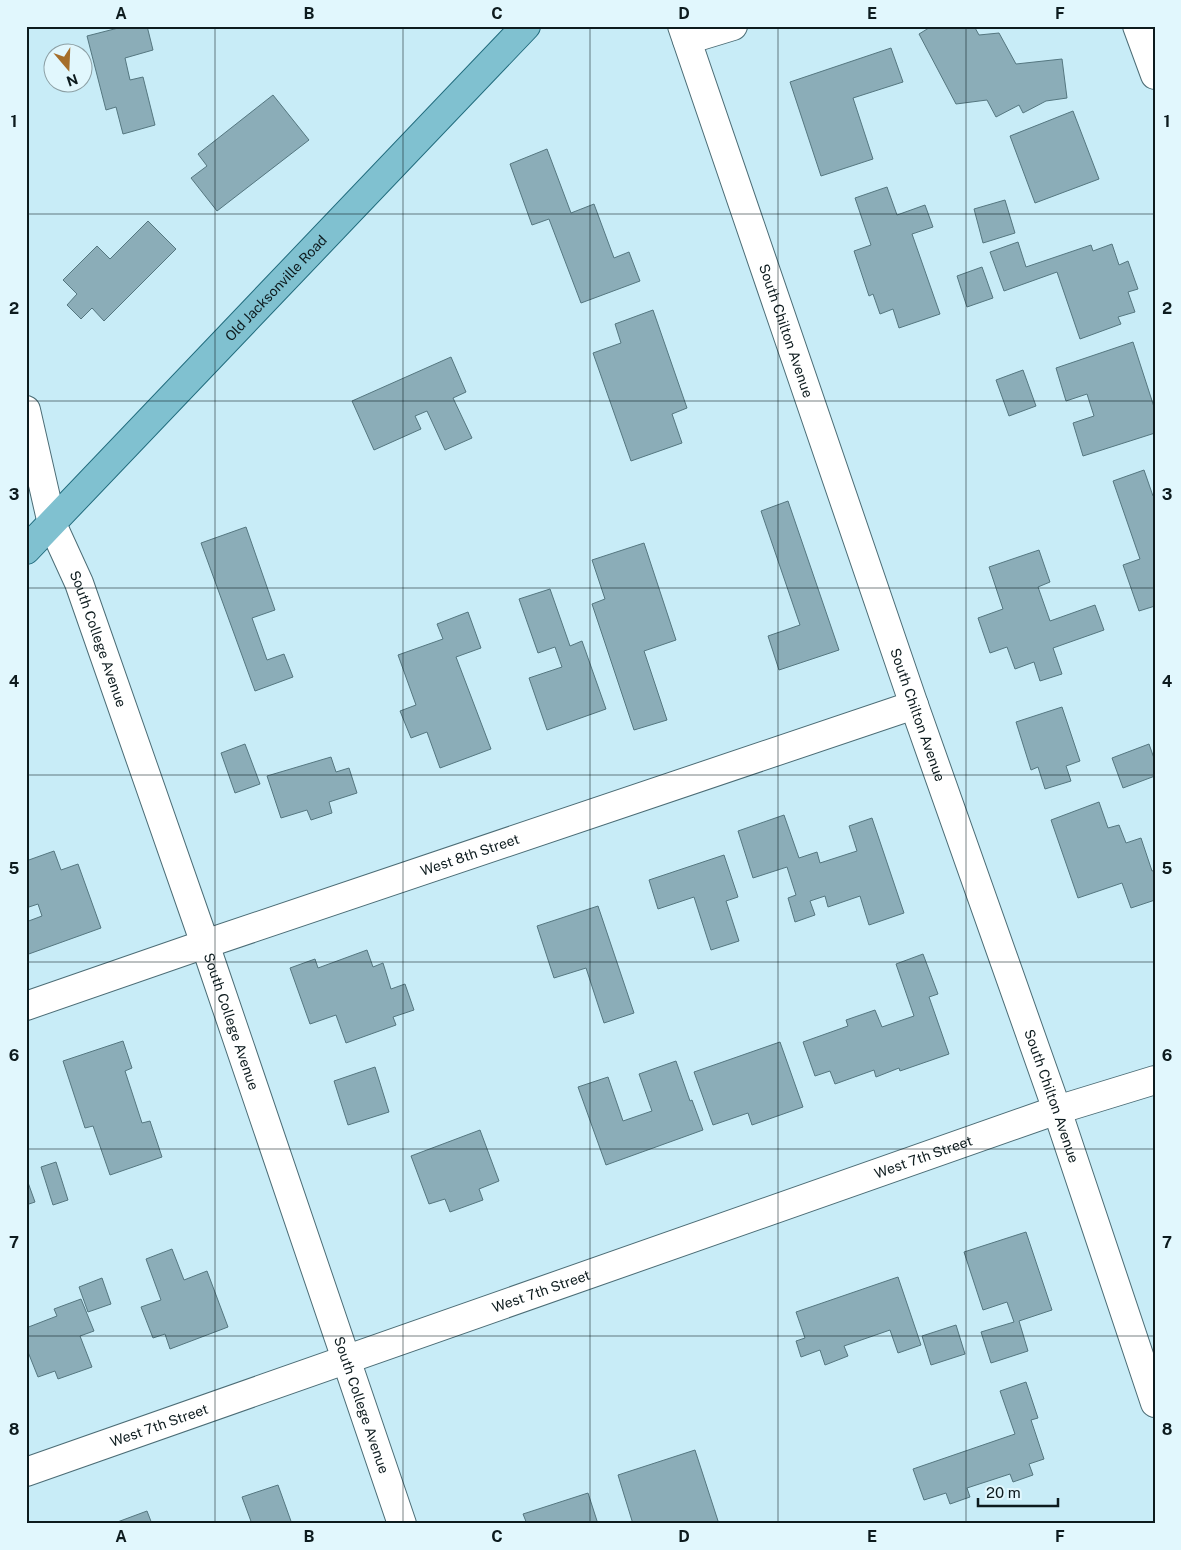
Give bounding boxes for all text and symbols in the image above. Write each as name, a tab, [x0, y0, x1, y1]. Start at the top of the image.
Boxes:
text: A	[115, 4, 127, 23]
text: B	[304, 4, 315, 23]
text: C	[491, 4, 503, 23]
text: D	[678, 4, 690, 23]
text: E	[867, 4, 877, 23]
text: F	[1055, 4, 1065, 23]
north arrow	[42, 42, 92, 92]
text: N	[64, 71, 80, 90]
text: 1	[11, 112, 17, 131]
text: 1	[1164, 112, 1170, 131]
street label: Old Jacksonville Road	[222, 232, 330, 344]
street label: South Chilton Avenue	[756, 262, 816, 400]
text: 2	[9, 299, 19, 318]
text: 2	[1162, 299, 1172, 318]
text: 3	[9, 485, 19, 504]
text: 3	[1162, 485, 1172, 504]
street label: South College Avenue	[66, 568, 130, 709]
street label: South Chilton Avenue	[887, 646, 948, 784]
text: 4	[9, 672, 20, 691]
text: 4	[1162, 672, 1173, 691]
street label: West 8th Street	[418, 831, 521, 879]
text: 5	[9, 859, 20, 878]
text: 5	[1162, 859, 1173, 878]
street label: South College Avenue	[201, 951, 262, 1092]
street label: South Chilton Avenue	[1021, 1027, 1082, 1165]
text: 6	[9, 1046, 19, 1065]
text: 6	[1162, 1046, 1172, 1065]
street label: West 7th Street	[872, 1132, 974, 1182]
text: 7	[9, 1233, 19, 1252]
text: 7	[1162, 1233, 1172, 1252]
street label: West 7th Street	[490, 1267, 592, 1316]
street label: South College Avenue	[331, 1334, 392, 1476]
street label: West 7th Street	[108, 1401, 210, 1450]
text: 8	[9, 1420, 20, 1439]
text: 8	[1162, 1420, 1173, 1439]
scale bar	[978, 1475, 1058, 1507]
text: 20 m	[986, 1484, 1021, 1501]
text: A	[115, 1527, 127, 1546]
text: B	[304, 1527, 315, 1546]
text: C	[491, 1527, 503, 1546]
text: D	[678, 1527, 690, 1546]
text: E	[867, 1527, 877, 1546]
text: F	[1055, 1527, 1065, 1546]

